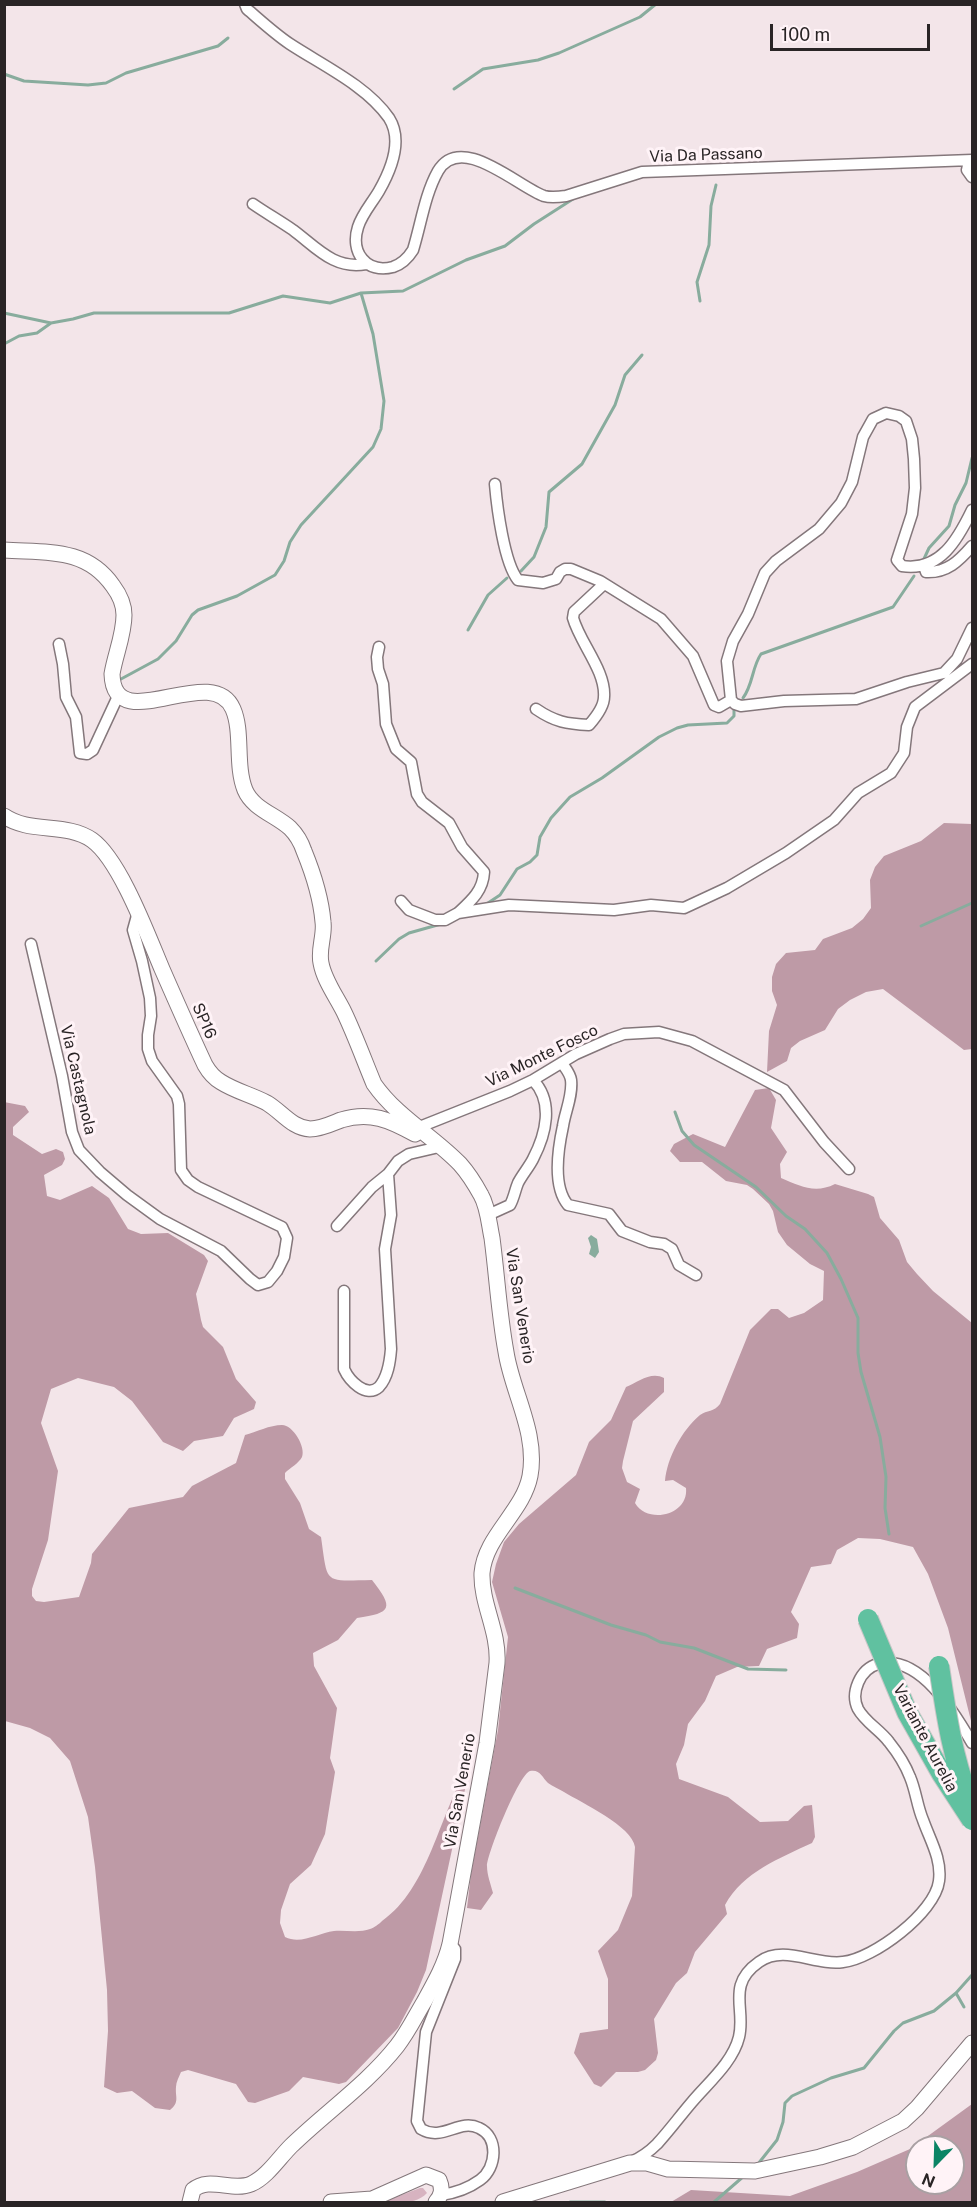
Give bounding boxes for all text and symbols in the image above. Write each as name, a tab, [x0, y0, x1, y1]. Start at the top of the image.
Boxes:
scale bar	[773, 12, 934, 50]
text: 100 m	[781, 24, 830, 45]
street label: Via Da Passano	[649, 143, 763, 167]
street label: SP16	[188, 1000, 220, 1042]
street label: Via Monte Fosco	[483, 1021, 601, 1091]
street label: Via Castagnola	[56, 1023, 100, 1137]
street label: Via San Venerio	[501, 1247, 539, 1365]
street label: Variante Aurelia	[889, 1681, 961, 1795]
street label: Via San Venerio	[440, 1732, 480, 1850]
north arrow	[905, 2135, 965, 2195]
text: N	[919, 2169, 938, 2191]

